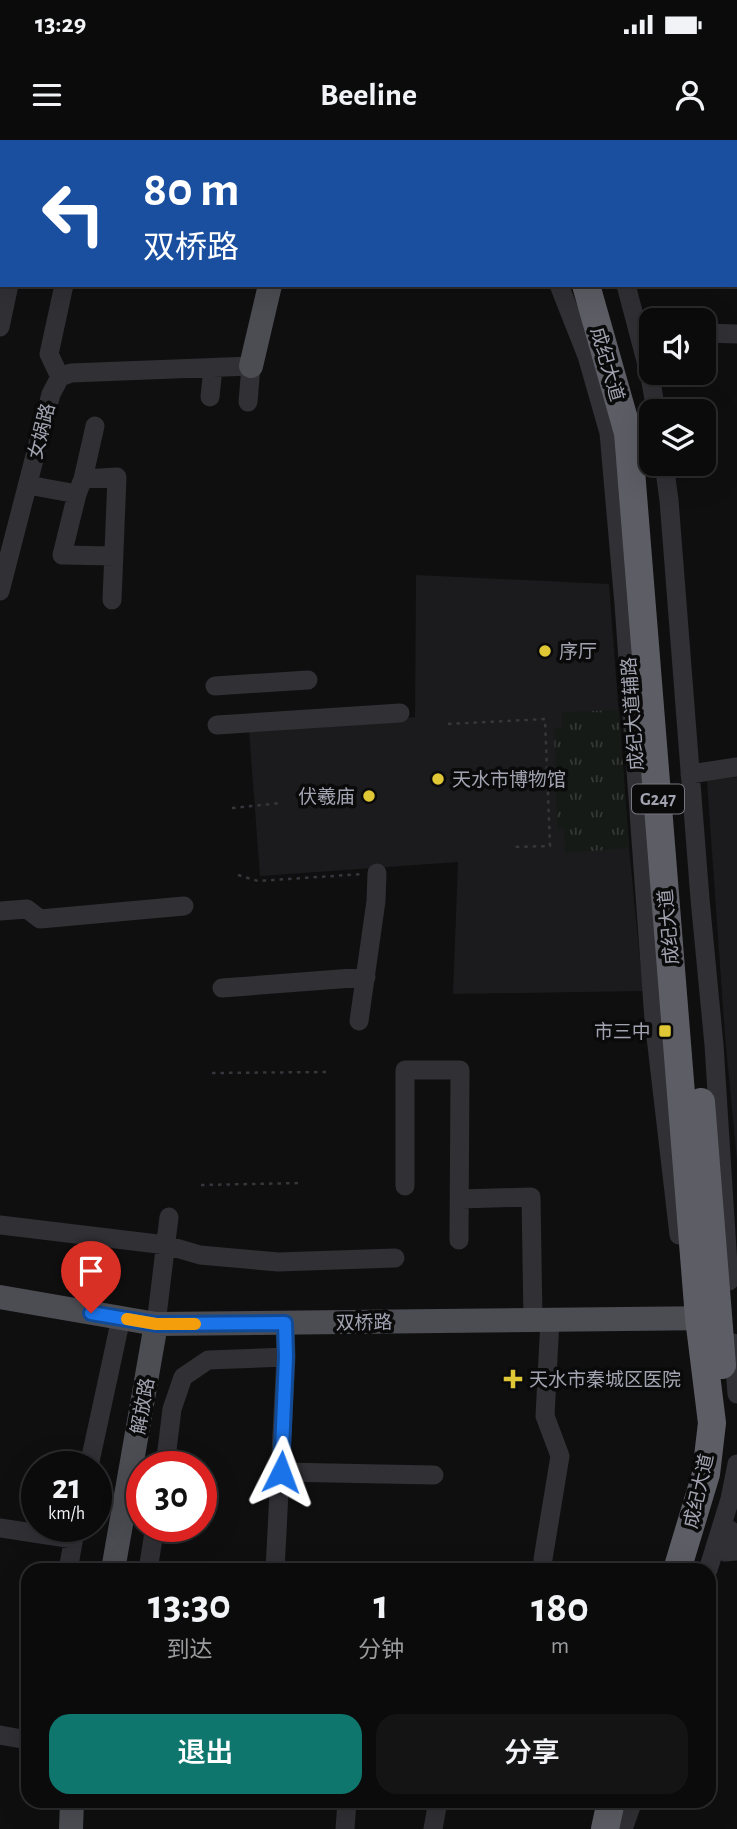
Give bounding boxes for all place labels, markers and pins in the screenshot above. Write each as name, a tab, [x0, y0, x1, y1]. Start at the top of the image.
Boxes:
place label: 序厅	[559, 641, 597, 662]
marker: 序厅	[537, 643, 553, 659]
place label: 天水市博物馆	[452, 769, 566, 790]
marker: 天水市博物馆	[430, 771, 446, 787]
place label: 伏羲庙	[298, 787, 355, 807]
marker: 伏羲庙	[361, 788, 377, 804]
place label: 市三中	[594, 1021, 651, 1042]
marker: 市三中	[657, 1023, 673, 1039]
pin	[61, 1241, 121, 1313]
marker: 天水市秦城区医院	[503, 1369, 523, 1389]
place label: 天水市秦城区医院	[529, 1369, 681, 1390]

